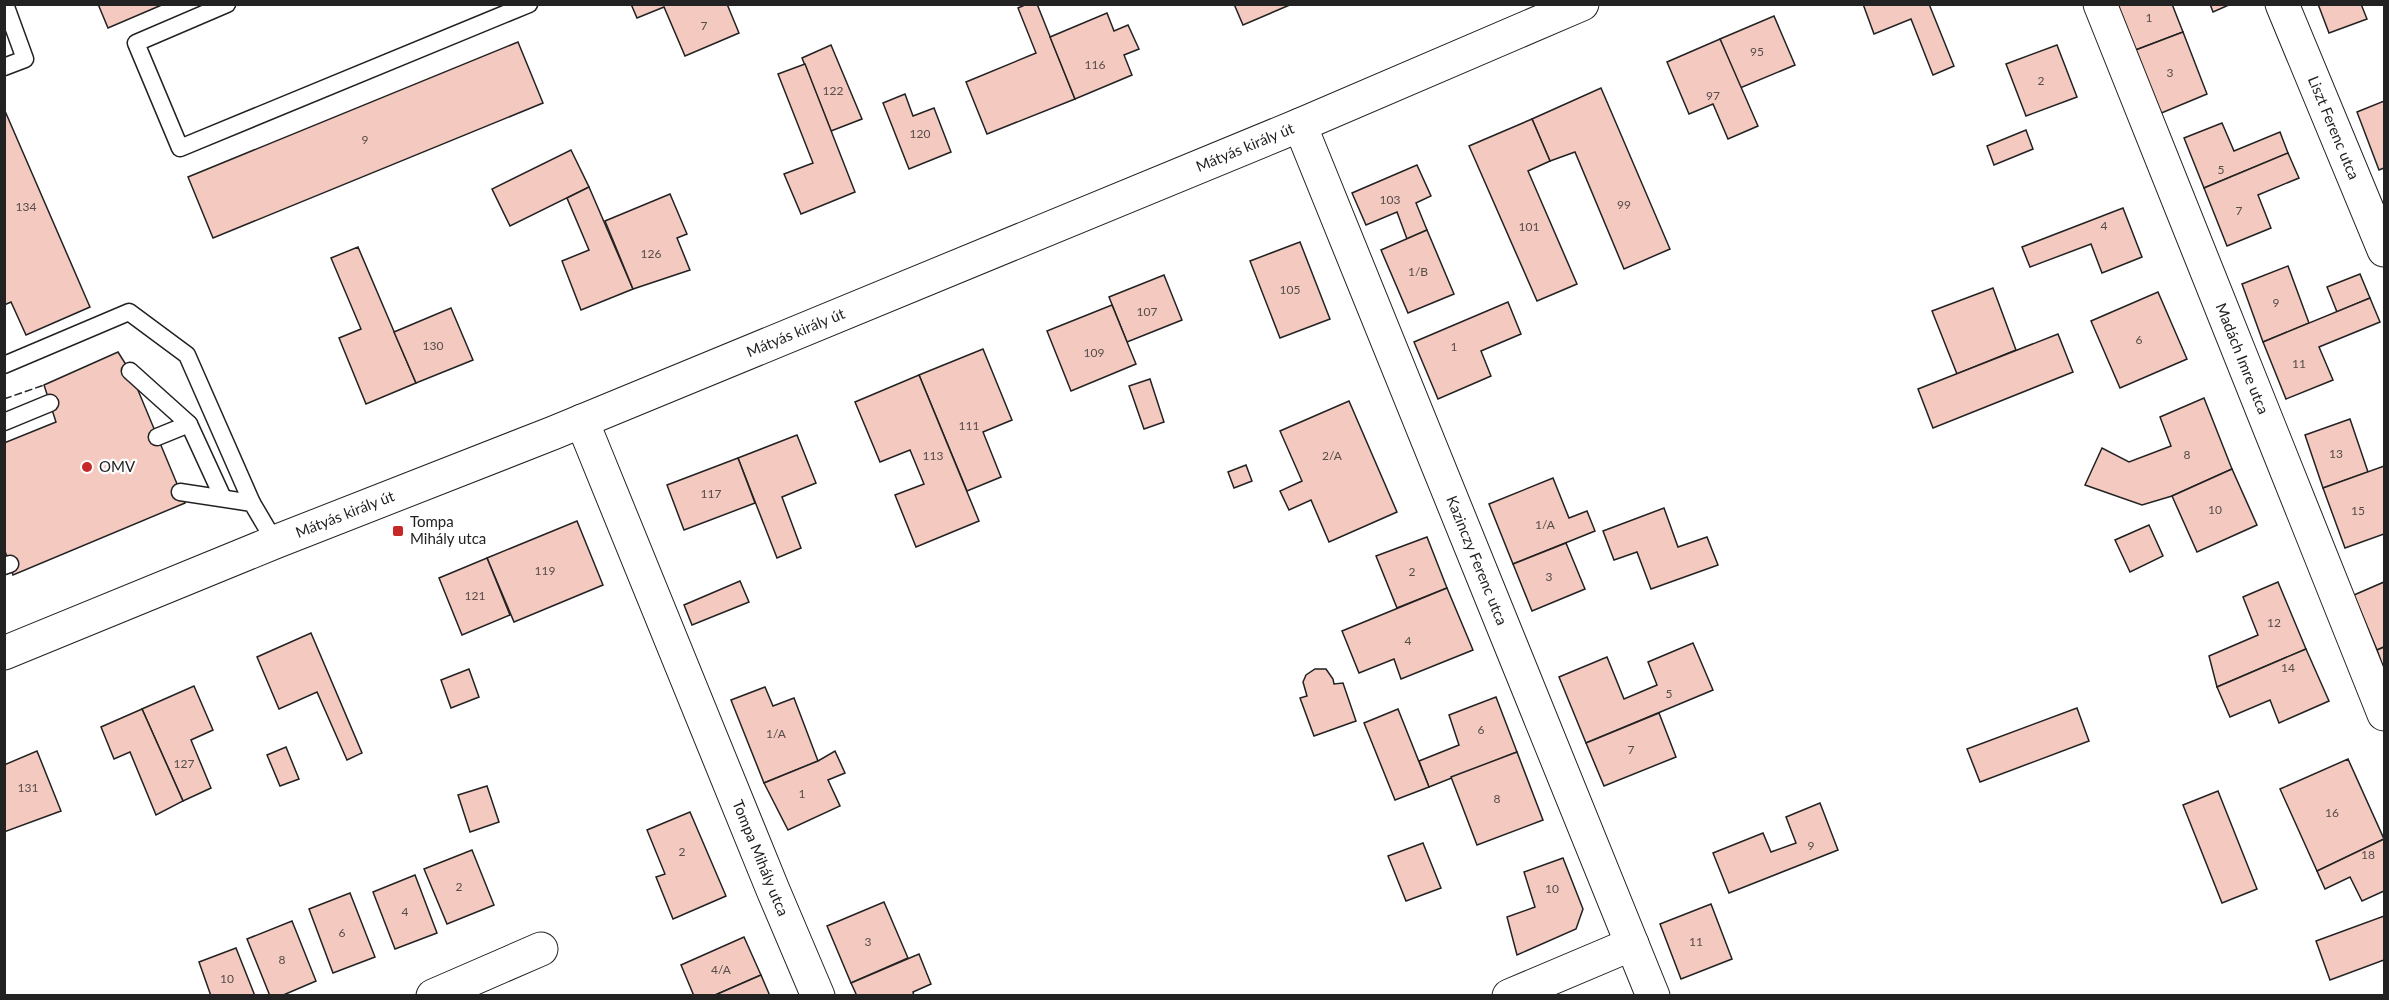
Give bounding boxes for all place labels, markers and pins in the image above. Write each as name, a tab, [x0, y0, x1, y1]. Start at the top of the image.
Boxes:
place label: OMV	[99, 457, 136, 475]
marker: OMV	[80, 460, 94, 474]
place label: Tompa Mihály utca	[410, 512, 486, 547]
marker: Tompa Mihály utca	[391, 524, 405, 538]

